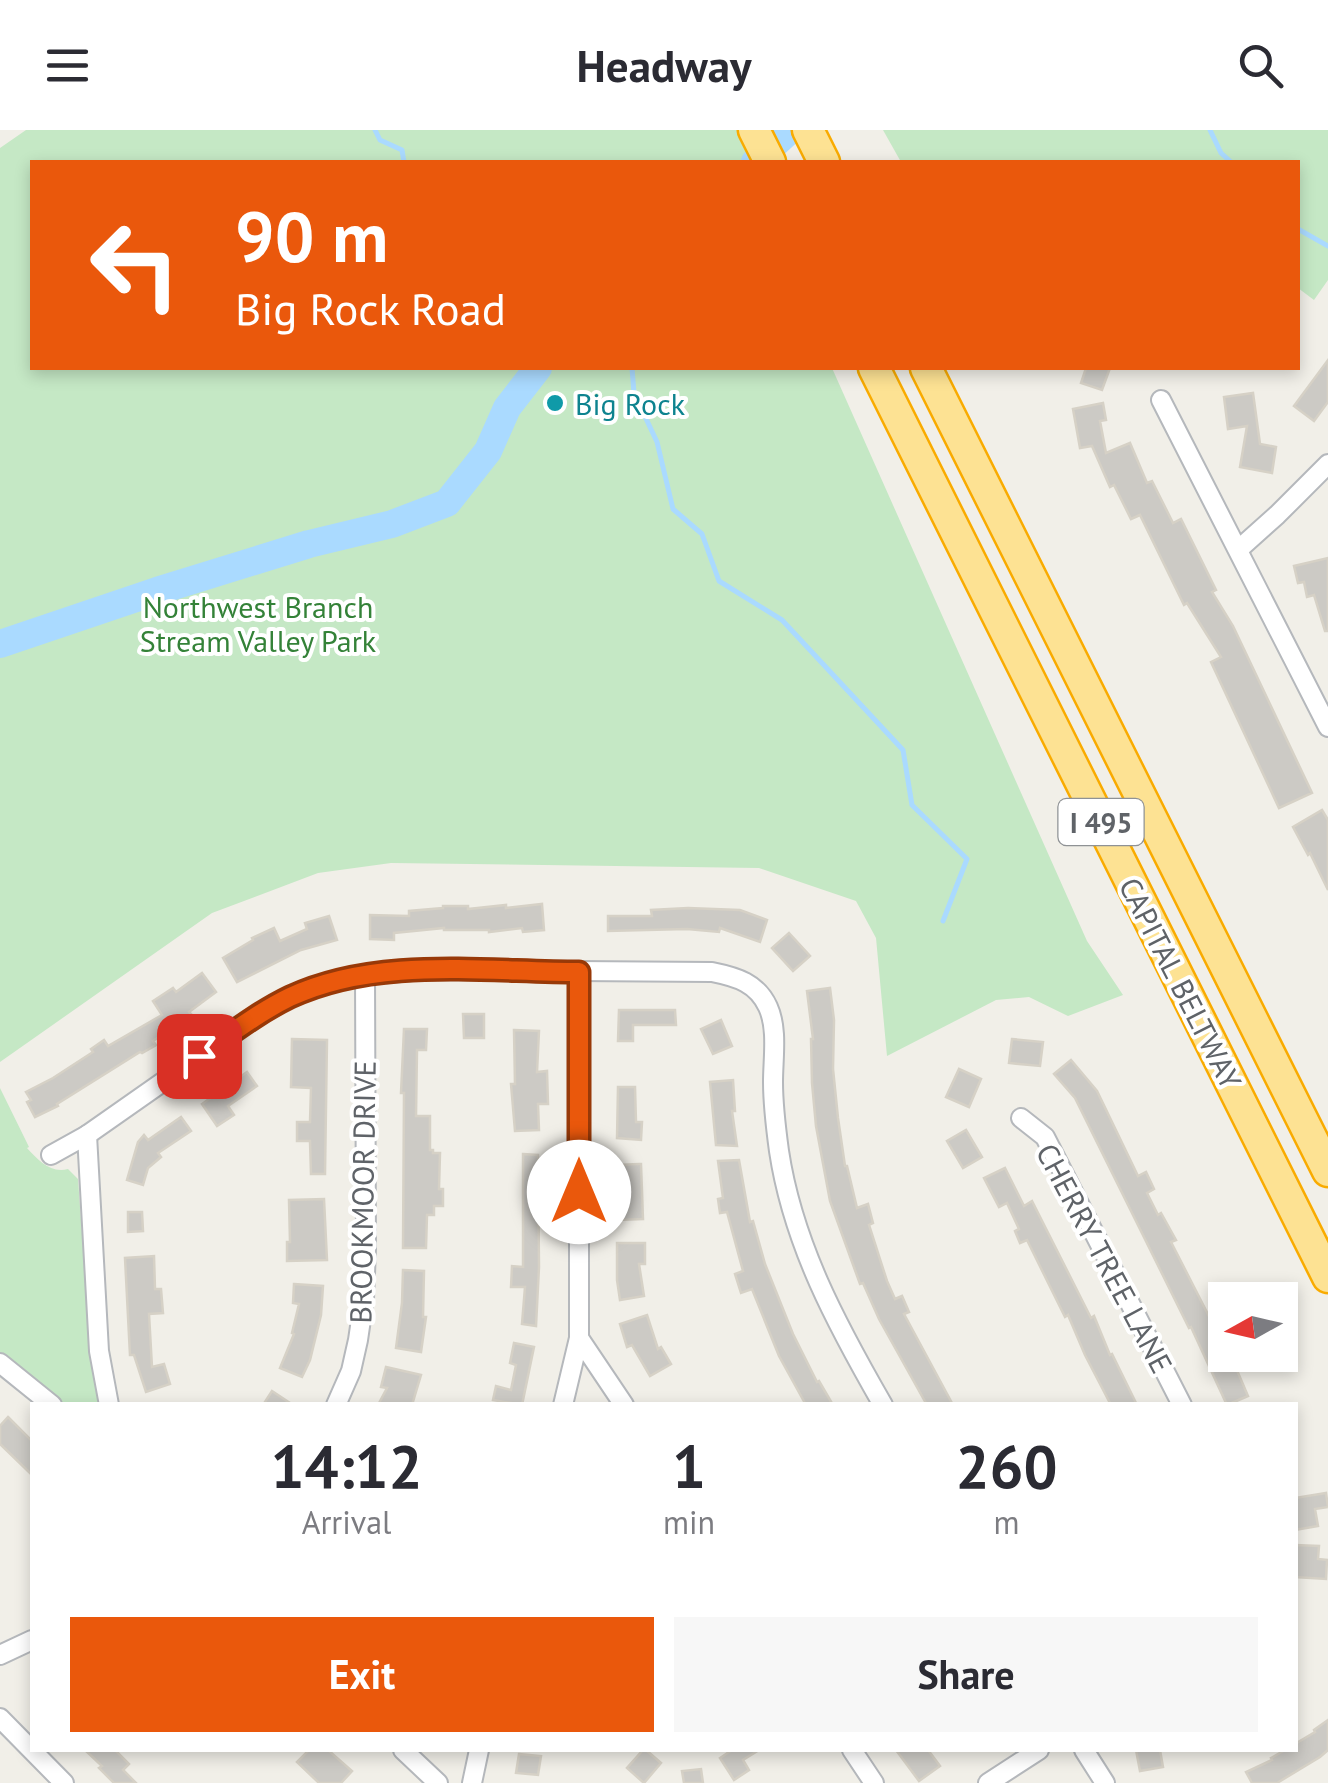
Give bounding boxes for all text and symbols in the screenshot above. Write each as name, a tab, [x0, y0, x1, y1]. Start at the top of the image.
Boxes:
text: Headway	[576, 36, 752, 94]
icon: menu	[40, 38, 95, 93]
icon: search	[1233, 38, 1288, 93]
text: 90 m	[235, 191, 388, 281]
icon: left	[70, 200, 200, 330]
text: Big Rock Road	[235, 279, 506, 337]
place label: Big Rock	[575, 384, 686, 423]
marker: Big Rock	[544, 392, 566, 414]
park label: Northwest Branch Stream Valley Park	[140, 587, 377, 660]
road number: I 495	[1058, 799, 1144, 845]
street label: CAPITAL BELTWAY	[1111, 871, 1251, 1096]
pin	[157, 1014, 242, 1099]
icon: arrive	[172, 1029, 227, 1084]
street label: BROOKMOOR DRIVE	[340, 1060, 384, 1324]
street label: CHERRY TREE LANE	[1028, 1136, 1182, 1380]
position arrow	[527, 1140, 631, 1244]
north arrow	[1208, 1282, 1298, 1372]
map controls	[1208, 1282, 1298, 1372]
text: 14:12	[270, 1427, 423, 1505]
text: 1	[672, 1427, 706, 1505]
text: 260	[956, 1427, 1058, 1505]
text: Arrival	[302, 1501, 391, 1543]
text: min	[663, 1501, 715, 1543]
text: m	[994, 1501, 1020, 1543]
button: Exit	[70, 1617, 654, 1732]
button: Share	[674, 1617, 1258, 1732]

